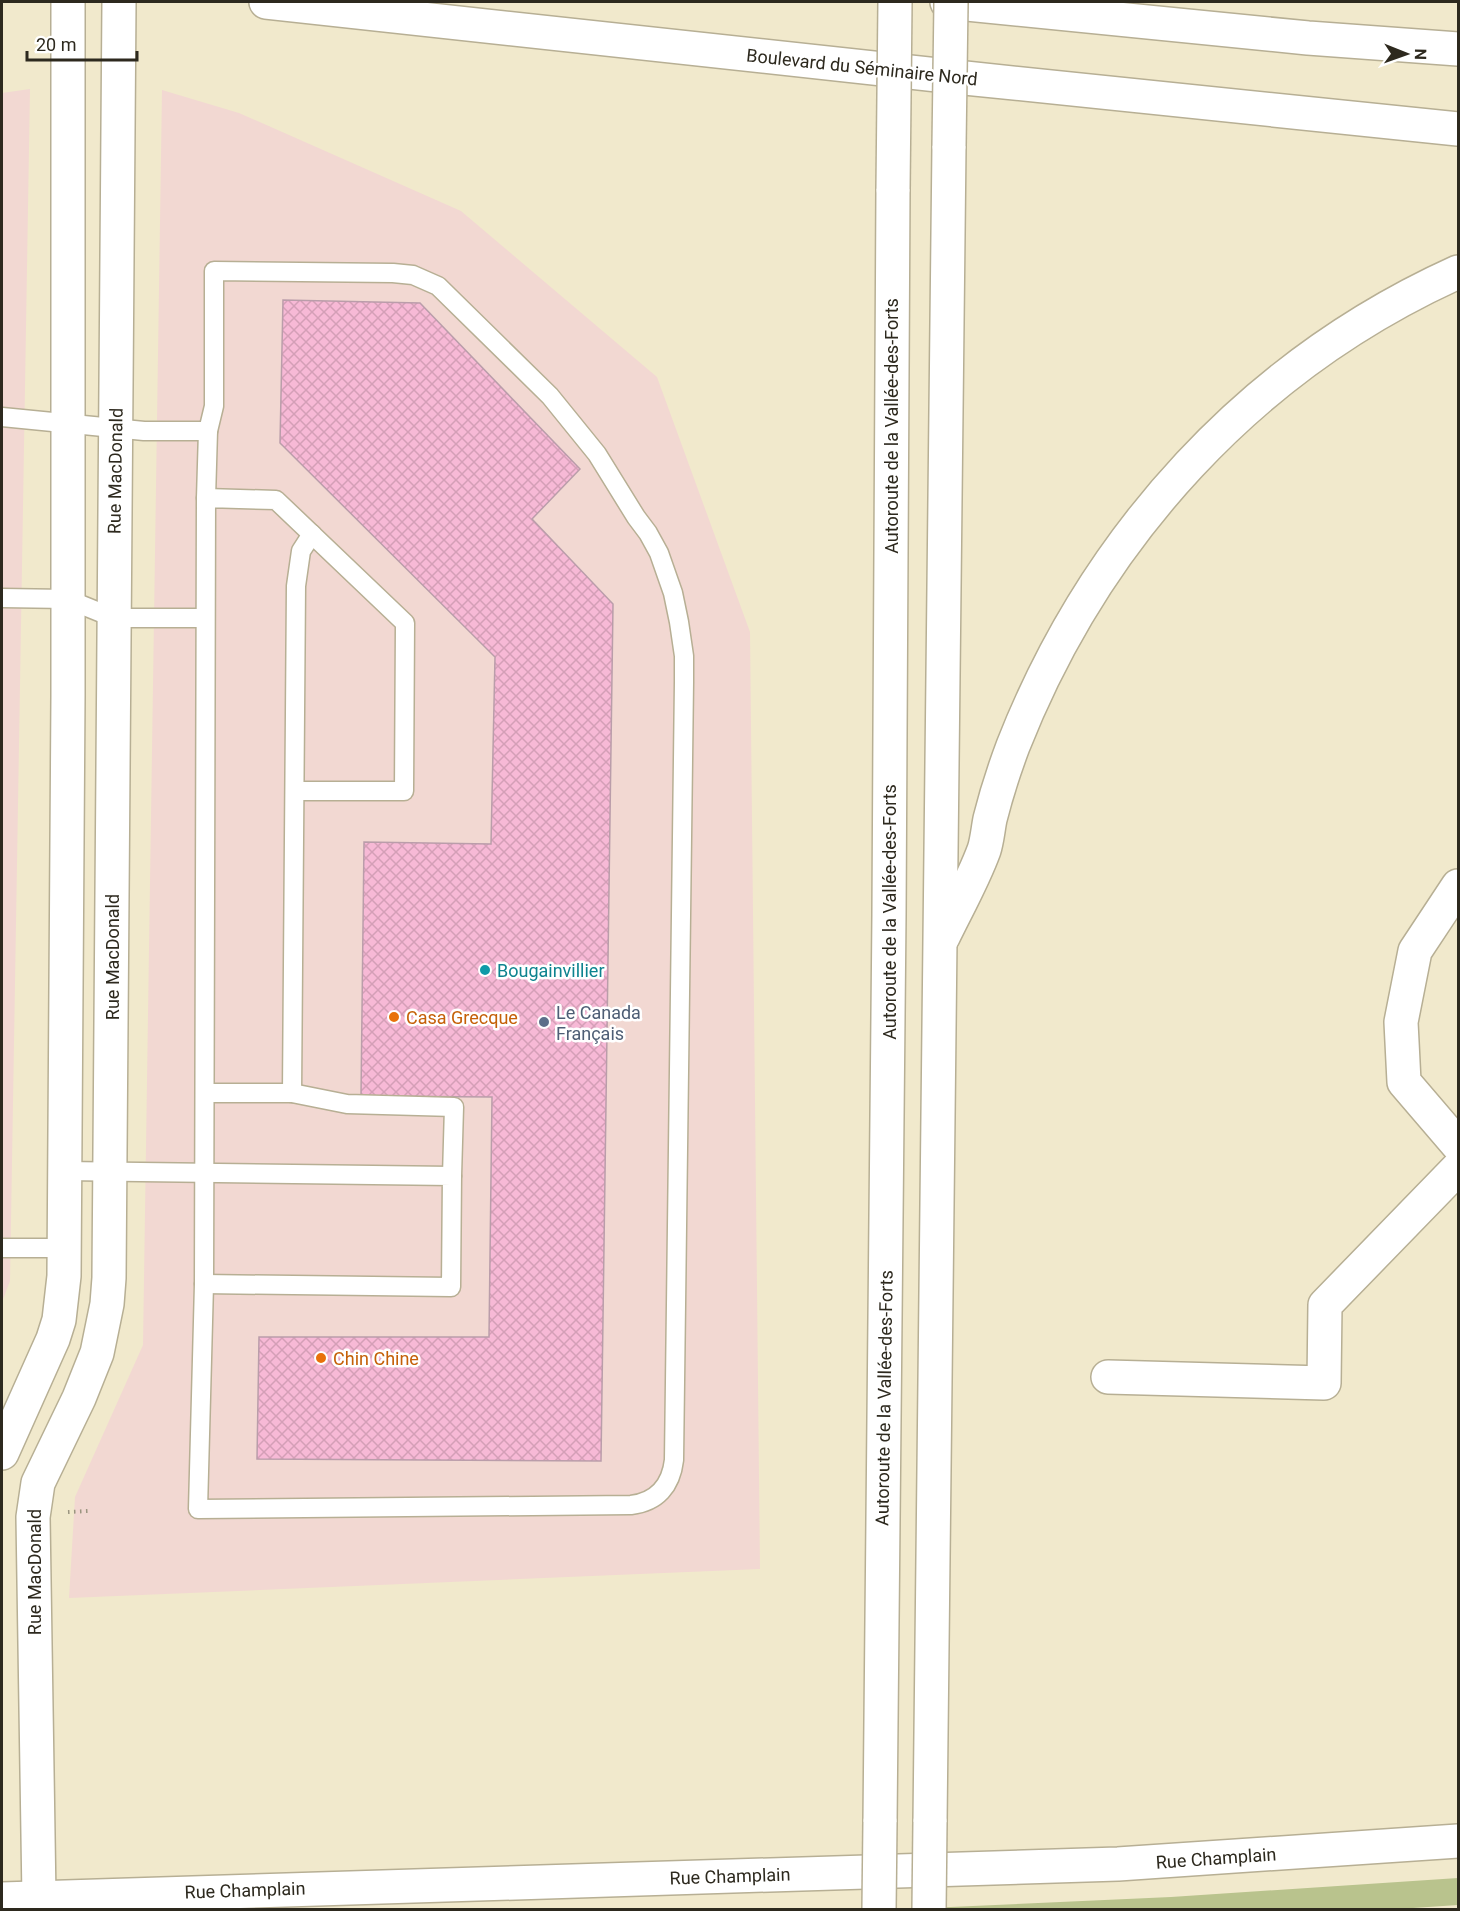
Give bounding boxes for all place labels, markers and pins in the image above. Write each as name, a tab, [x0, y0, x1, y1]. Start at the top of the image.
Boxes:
place label: Bougainvillier	[497, 960, 605, 981]
marker: Bougainvillier	[478, 963, 492, 977]
place label: Le Canada Français	[556, 1002, 641, 1044]
place label: Casa Grecque	[406, 1007, 518, 1028]
marker: Casa Grecque	[387, 1010, 401, 1024]
marker: Le Canada Français	[537, 1015, 551, 1029]
place label: Chin Chine	[333, 1348, 419, 1369]
marker: Chin Chine	[314, 1351, 328, 1365]

